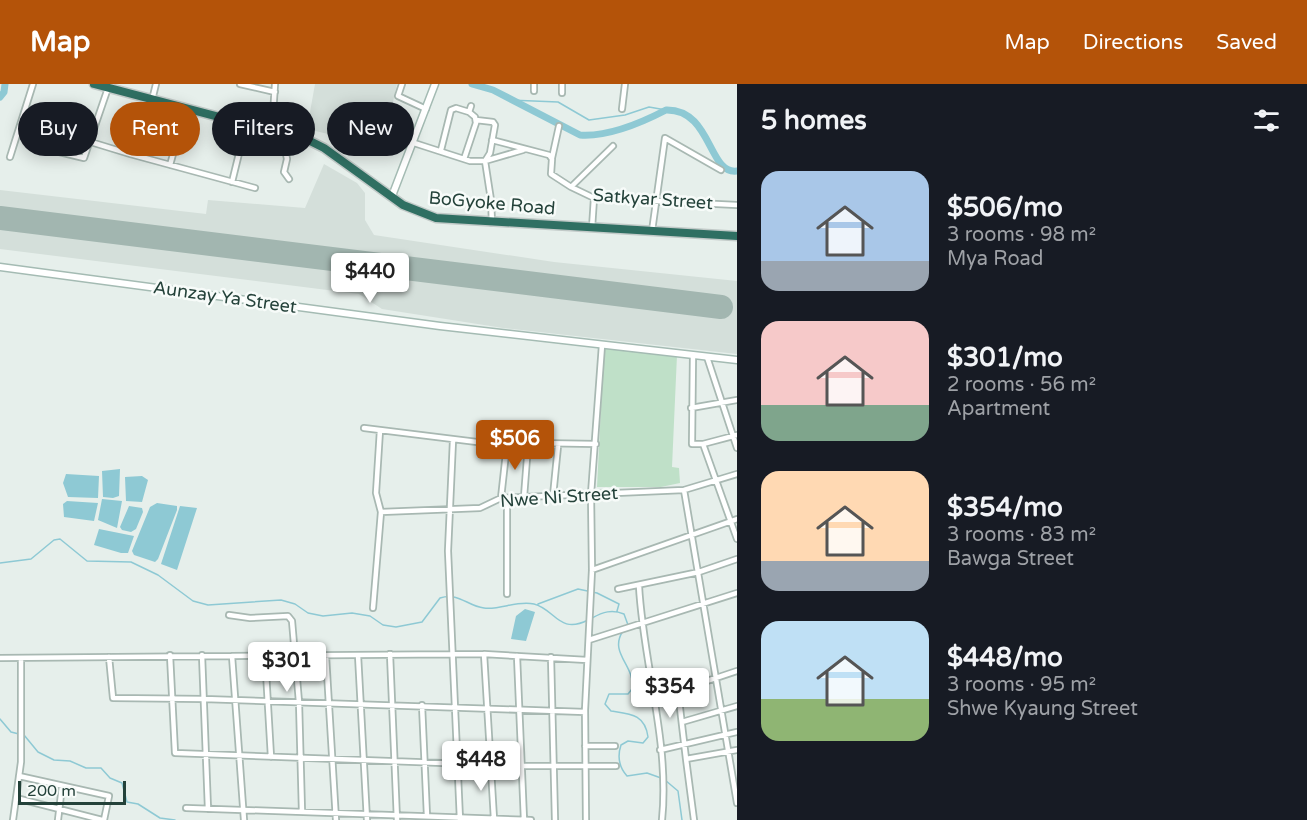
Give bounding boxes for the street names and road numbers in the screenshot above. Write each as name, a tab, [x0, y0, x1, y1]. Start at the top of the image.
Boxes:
street label: Satkyar Street	[592, 184, 714, 214]
street label: BoGyoke Road	[428, 187, 556, 219]
street label: Aunzay Ya Street	[152, 276, 298, 318]
street label: Nwe Ni Street	[499, 482, 619, 512]

